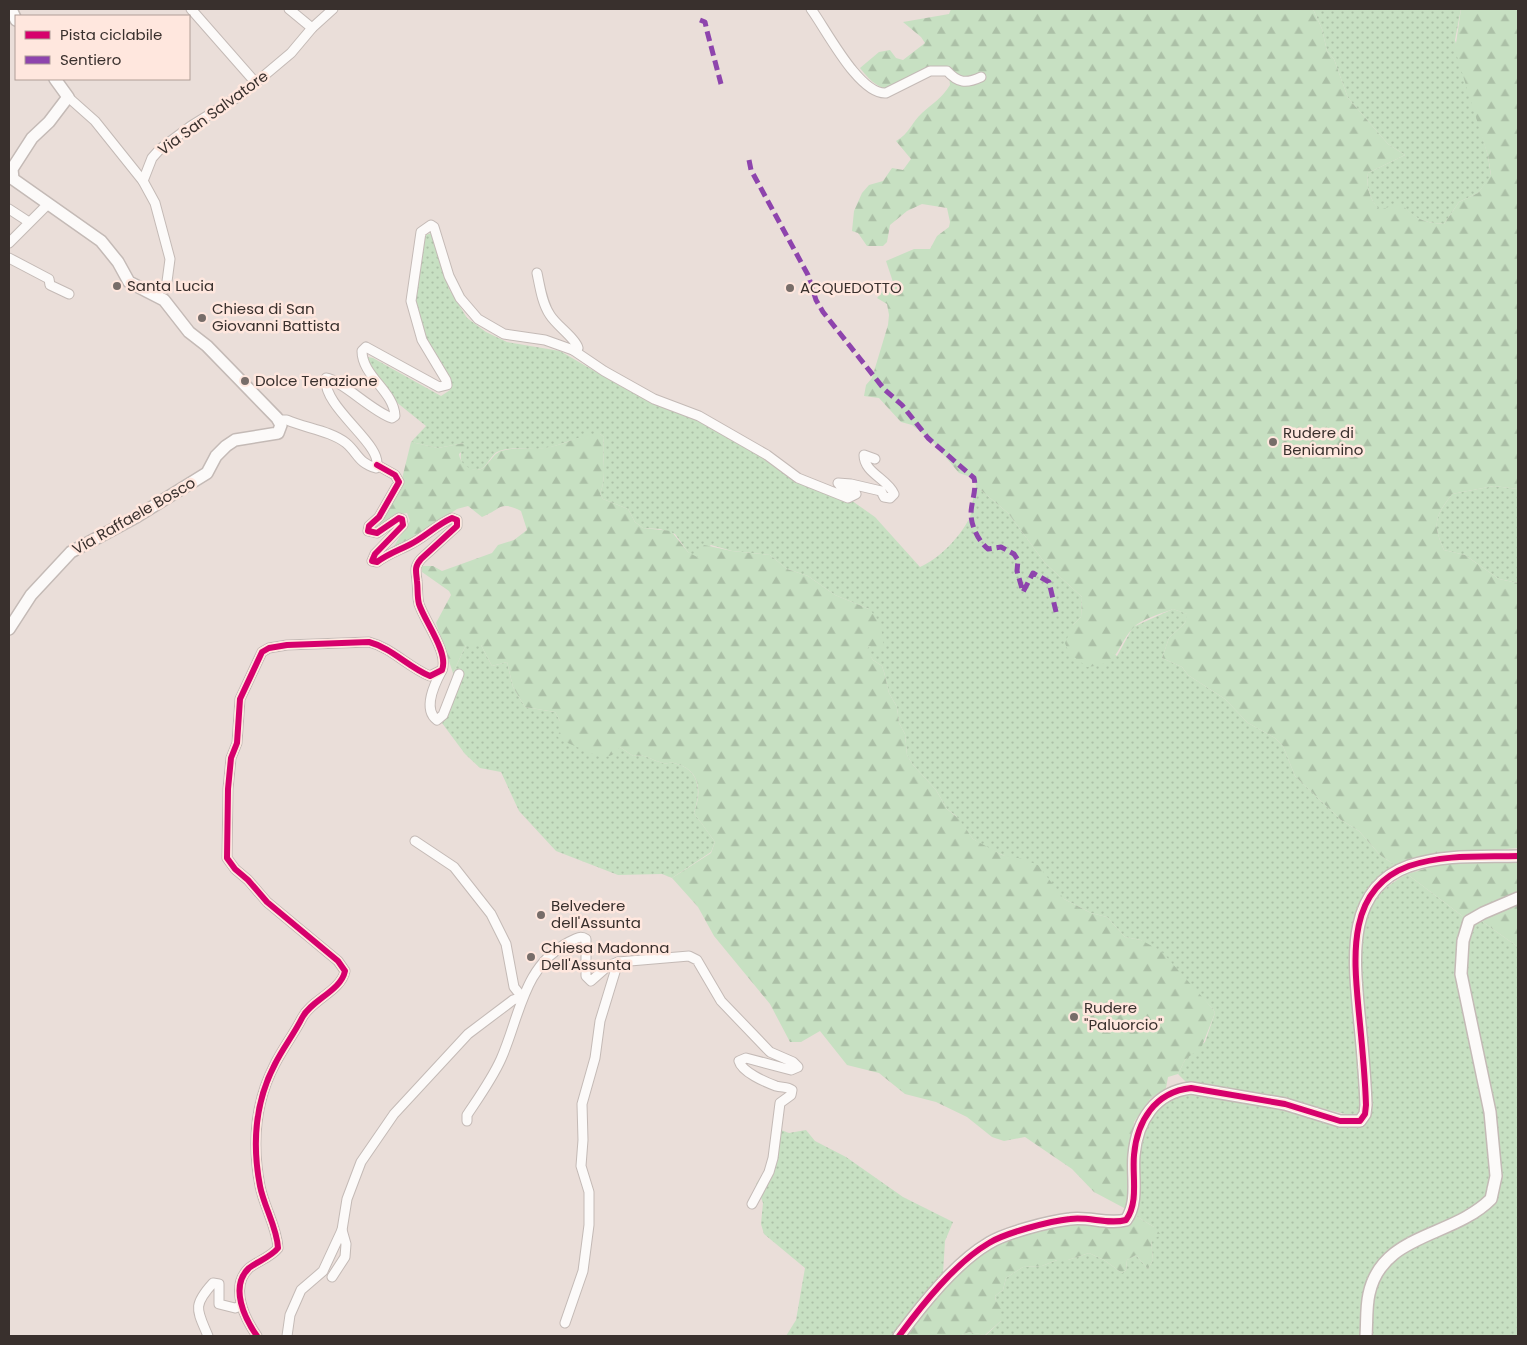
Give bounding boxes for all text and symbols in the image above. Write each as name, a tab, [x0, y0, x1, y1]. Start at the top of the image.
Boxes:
legend	[15, 15, 190, 80]
text: Pista ciclabile	[60, 24, 162, 45]
text: Sentiero	[60, 49, 121, 70]
street label: Via San Salvatore	[153, 65, 272, 160]
place label: Santa Lucia	[127, 275, 214, 296]
place label: ACQUEDOTTO	[800, 277, 902, 298]
marker: Santa Lucia	[111, 280, 123, 292]
marker: ACQUEDOTTO	[784, 282, 796, 294]
place label: Chiesa di San Giovanni Battista	[212, 298, 340, 336]
marker: Chiesa di San Giovanni Battista	[196, 312, 208, 324]
place label: Dolce Tenazione	[255, 370, 377, 391]
marker: Dolce Tenazione	[239, 375, 251, 387]
place label: Rudere di Beniamino	[1283, 422, 1363, 460]
marker: Rudere di Beniamino	[1267, 436, 1279, 448]
street label: Via Raffaele Bosco	[68, 472, 199, 559]
place label: Belvedere dell'Assunta	[551, 895, 641, 933]
marker: Belvedere dell'Assunta	[535, 909, 547, 921]
place label: Chiesa Madonna Dell'Assunta	[541, 937, 669, 975]
marker: Chiesa Madonna Dell'Assunta	[525, 951, 537, 963]
place label: Rudere "Paluorcio"	[1084, 997, 1162, 1035]
marker: Rudere "Paluorcio"	[1068, 1011, 1080, 1023]

